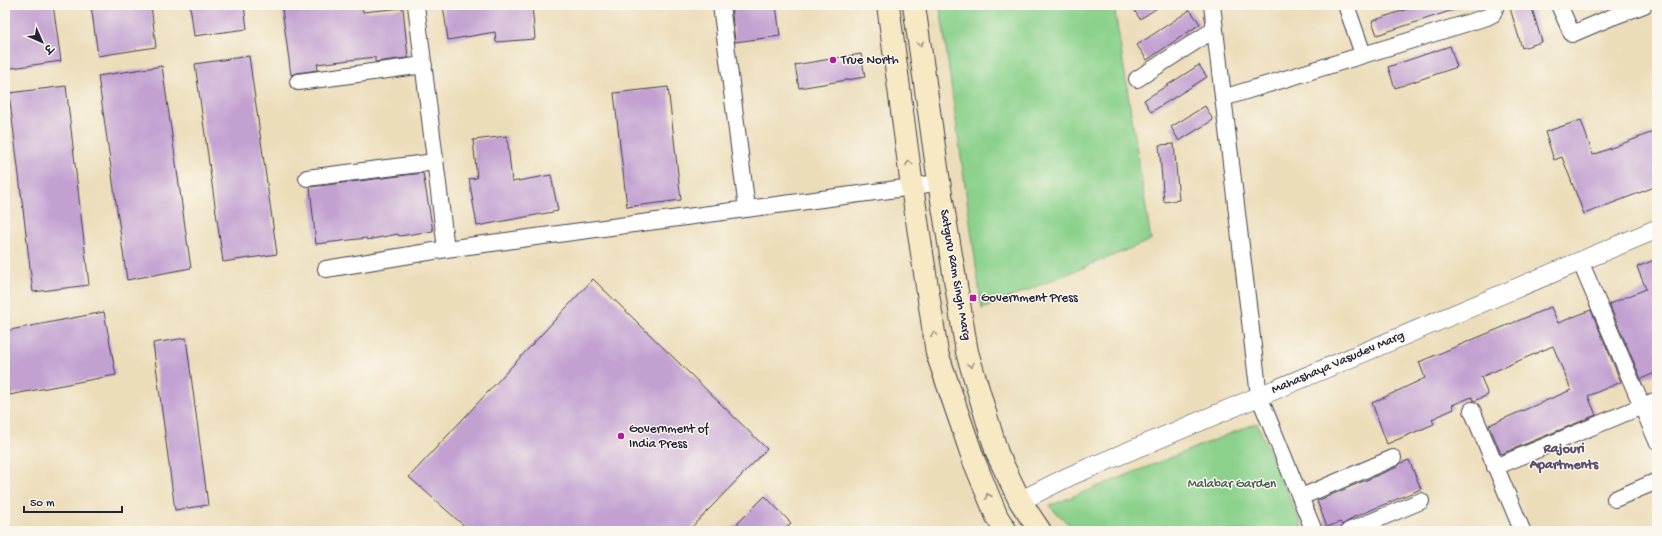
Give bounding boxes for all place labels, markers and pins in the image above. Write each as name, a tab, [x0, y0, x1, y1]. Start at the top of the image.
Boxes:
place label: True North	[840, 53, 899, 68]
marker: True North	[828, 55, 838, 65]
place label: Government Press	[981, 291, 1079, 306]
marker: Government Press	[968, 293, 978, 303]
place label: Government of India Press	[629, 422, 709, 452]
marker: Government of India Press	[616, 431, 626, 441]

